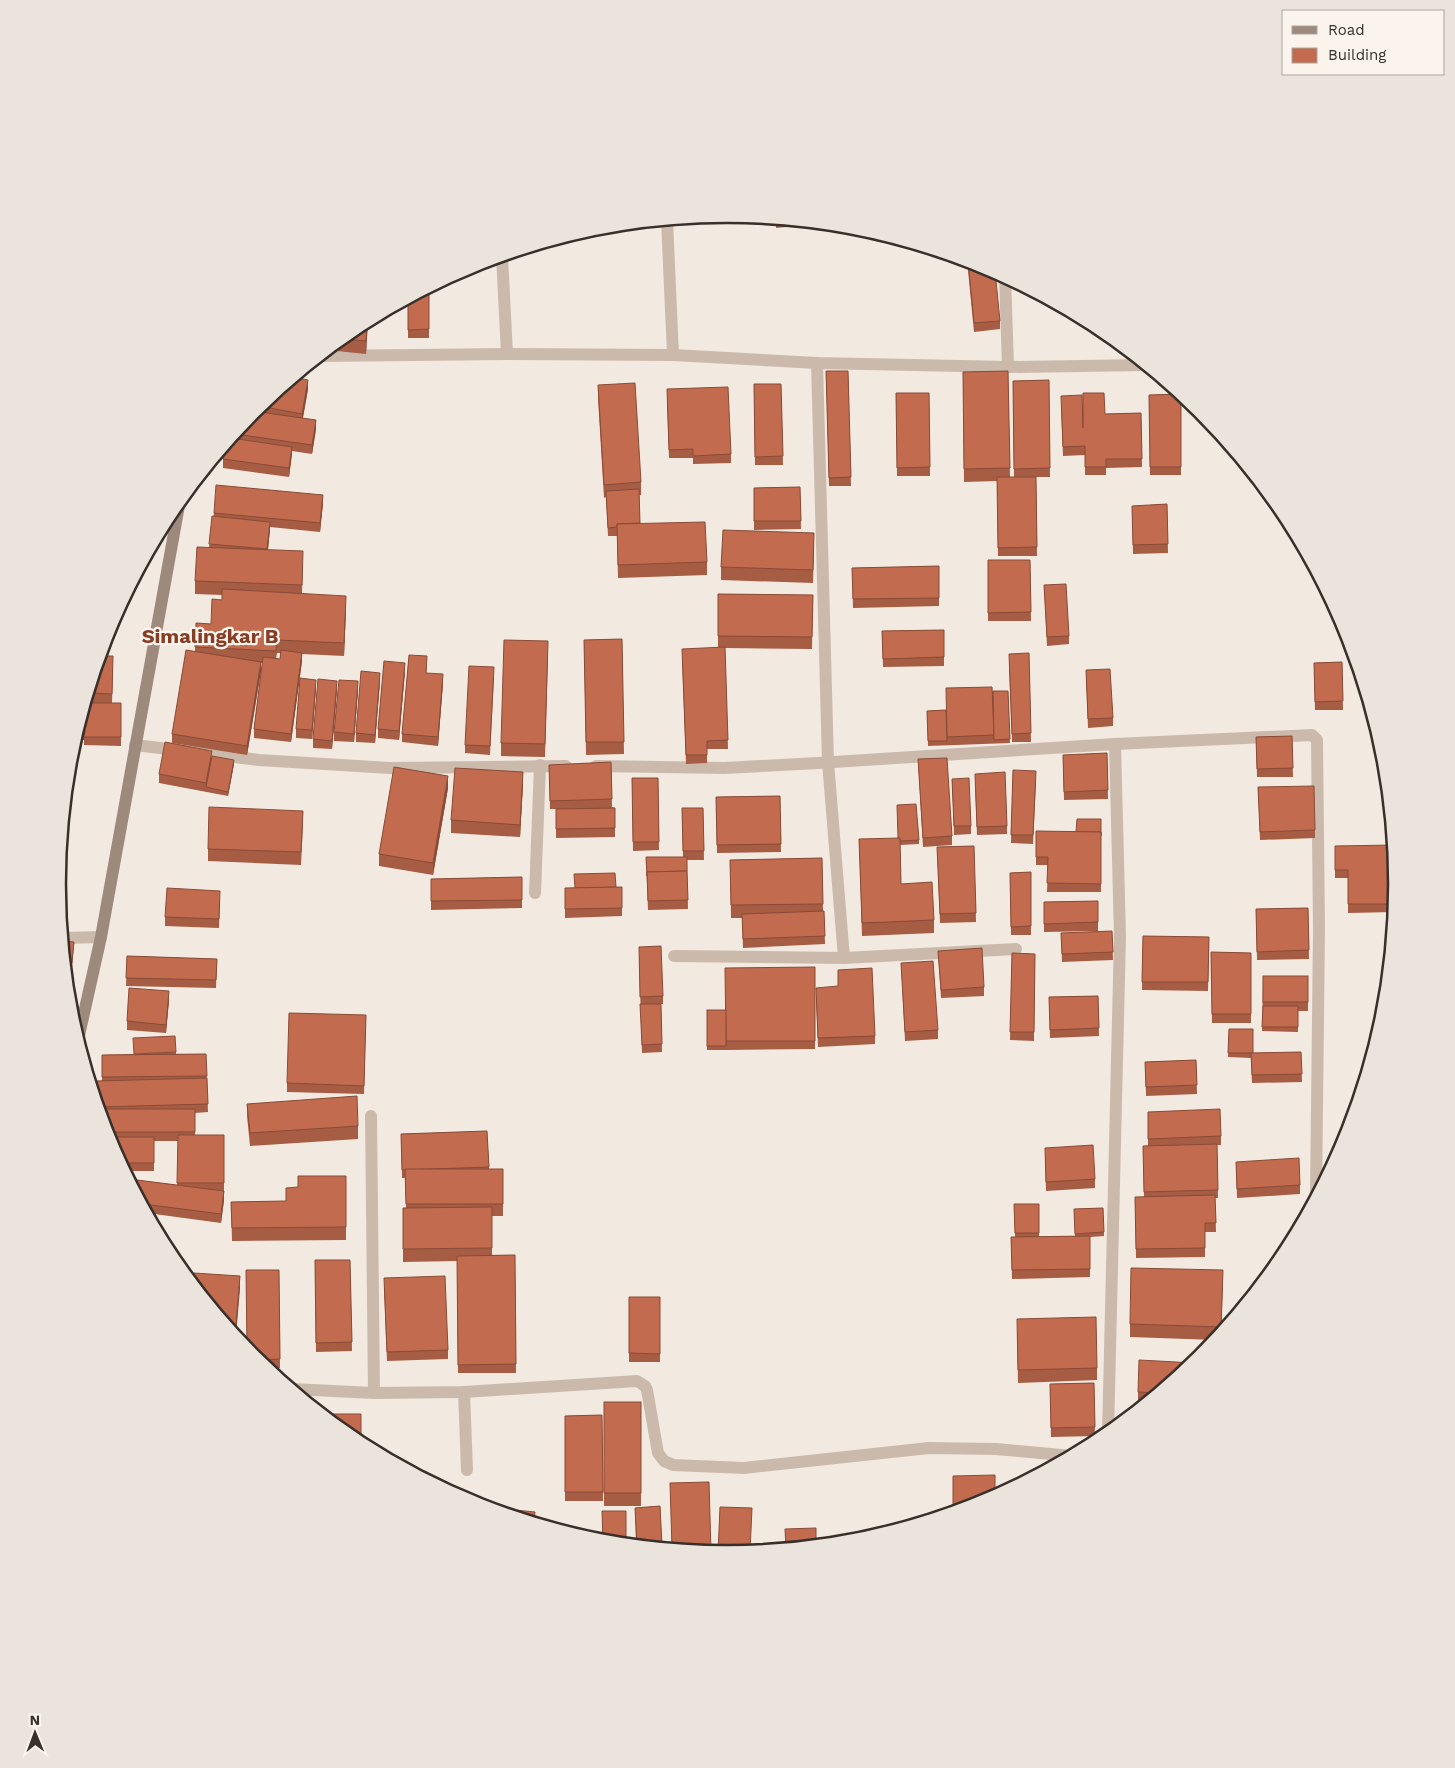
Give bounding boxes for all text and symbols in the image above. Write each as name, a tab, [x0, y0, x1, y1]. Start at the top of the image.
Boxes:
legend	[1282, 10, 1445, 75]
text: Road	[1328, 21, 1365, 39]
text: Building	[1328, 46, 1386, 64]
district label: Simalingkar B	[142, 624, 278, 648]
north arrow	[10, 1708, 60, 1758]
text: N	[29, 1712, 40, 1728]

